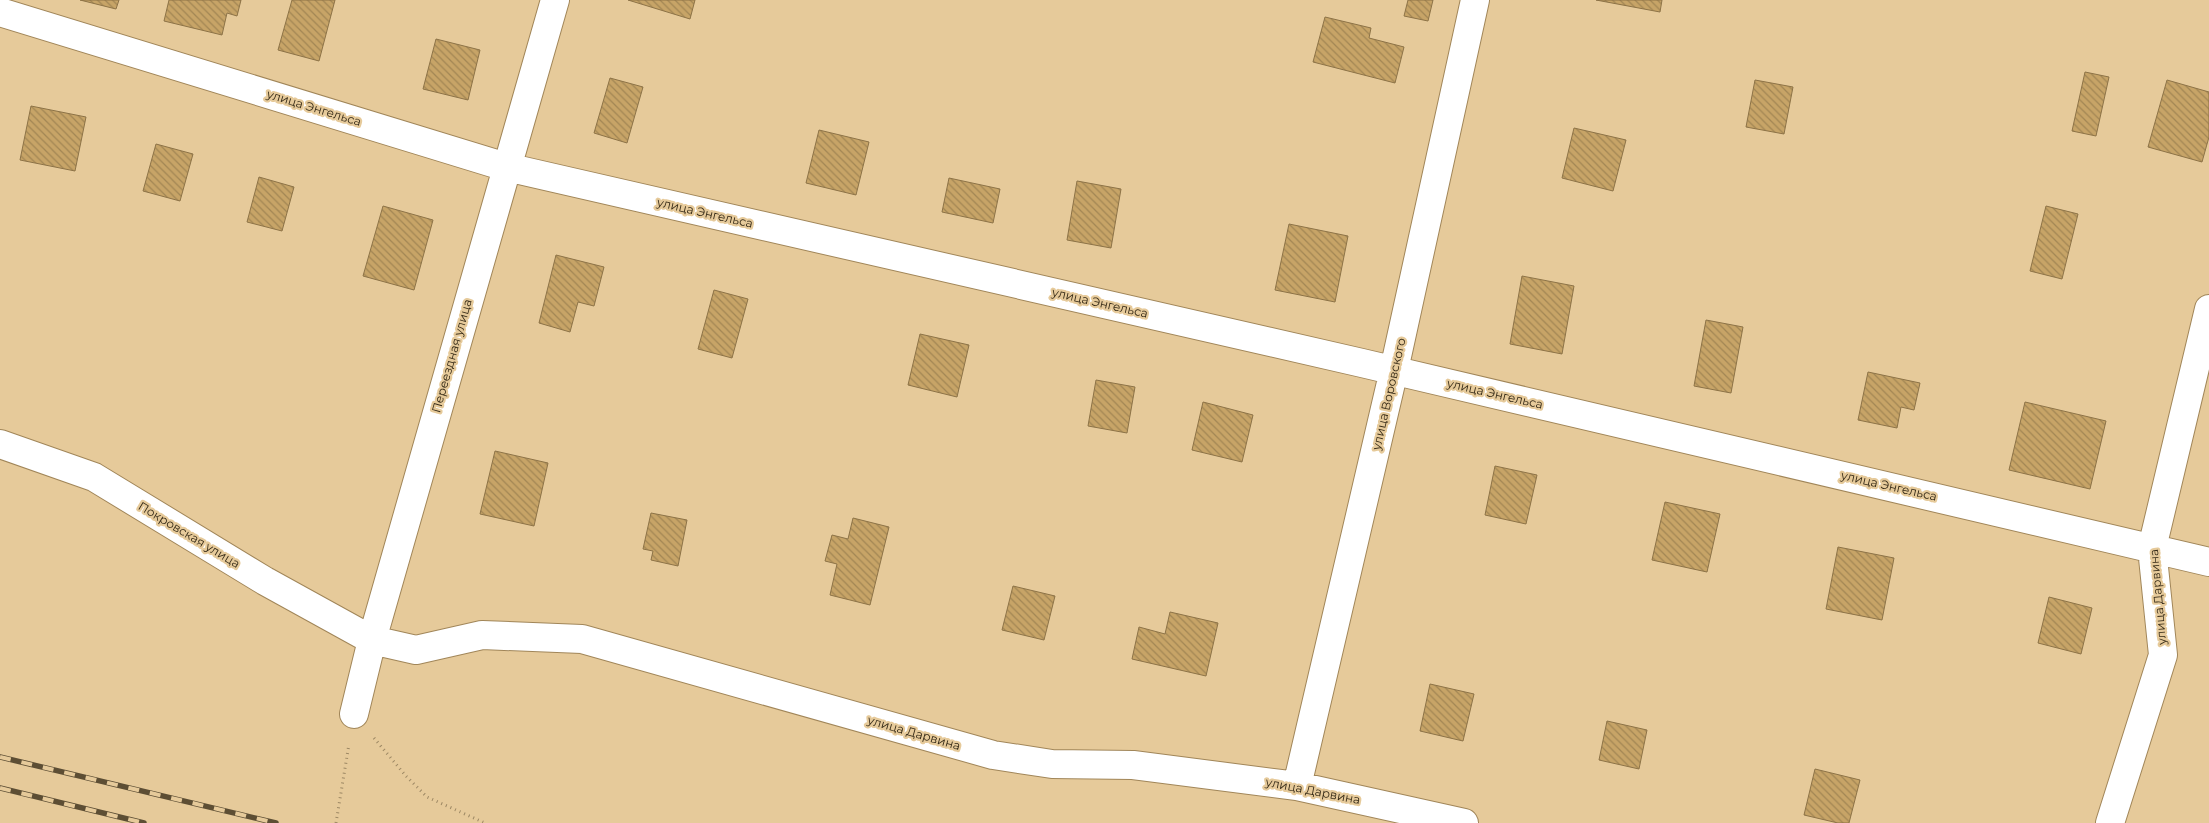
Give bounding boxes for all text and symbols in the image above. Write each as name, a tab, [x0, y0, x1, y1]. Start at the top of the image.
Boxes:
street label: улица Энгельса	[264, 86, 363, 129]
street label: улица Энгельса	[655, 194, 755, 231]
street label: улица Энгельса	[1050, 284, 1150, 321]
street label: Переездная улица	[428, 297, 475, 414]
street label: улица Воровского	[1368, 336, 1409, 452]
street label: улица Энгельса	[1445, 375, 1545, 412]
street label: улица Энгельса	[1839, 467, 1939, 504]
street label: Покровская улица	[136, 498, 243, 571]
street label: улица Дарвина	[2146, 549, 2169, 647]
street label: улица Дарвина	[865, 712, 962, 753]
street label: улица Дарвина	[1264, 774, 1362, 807]

